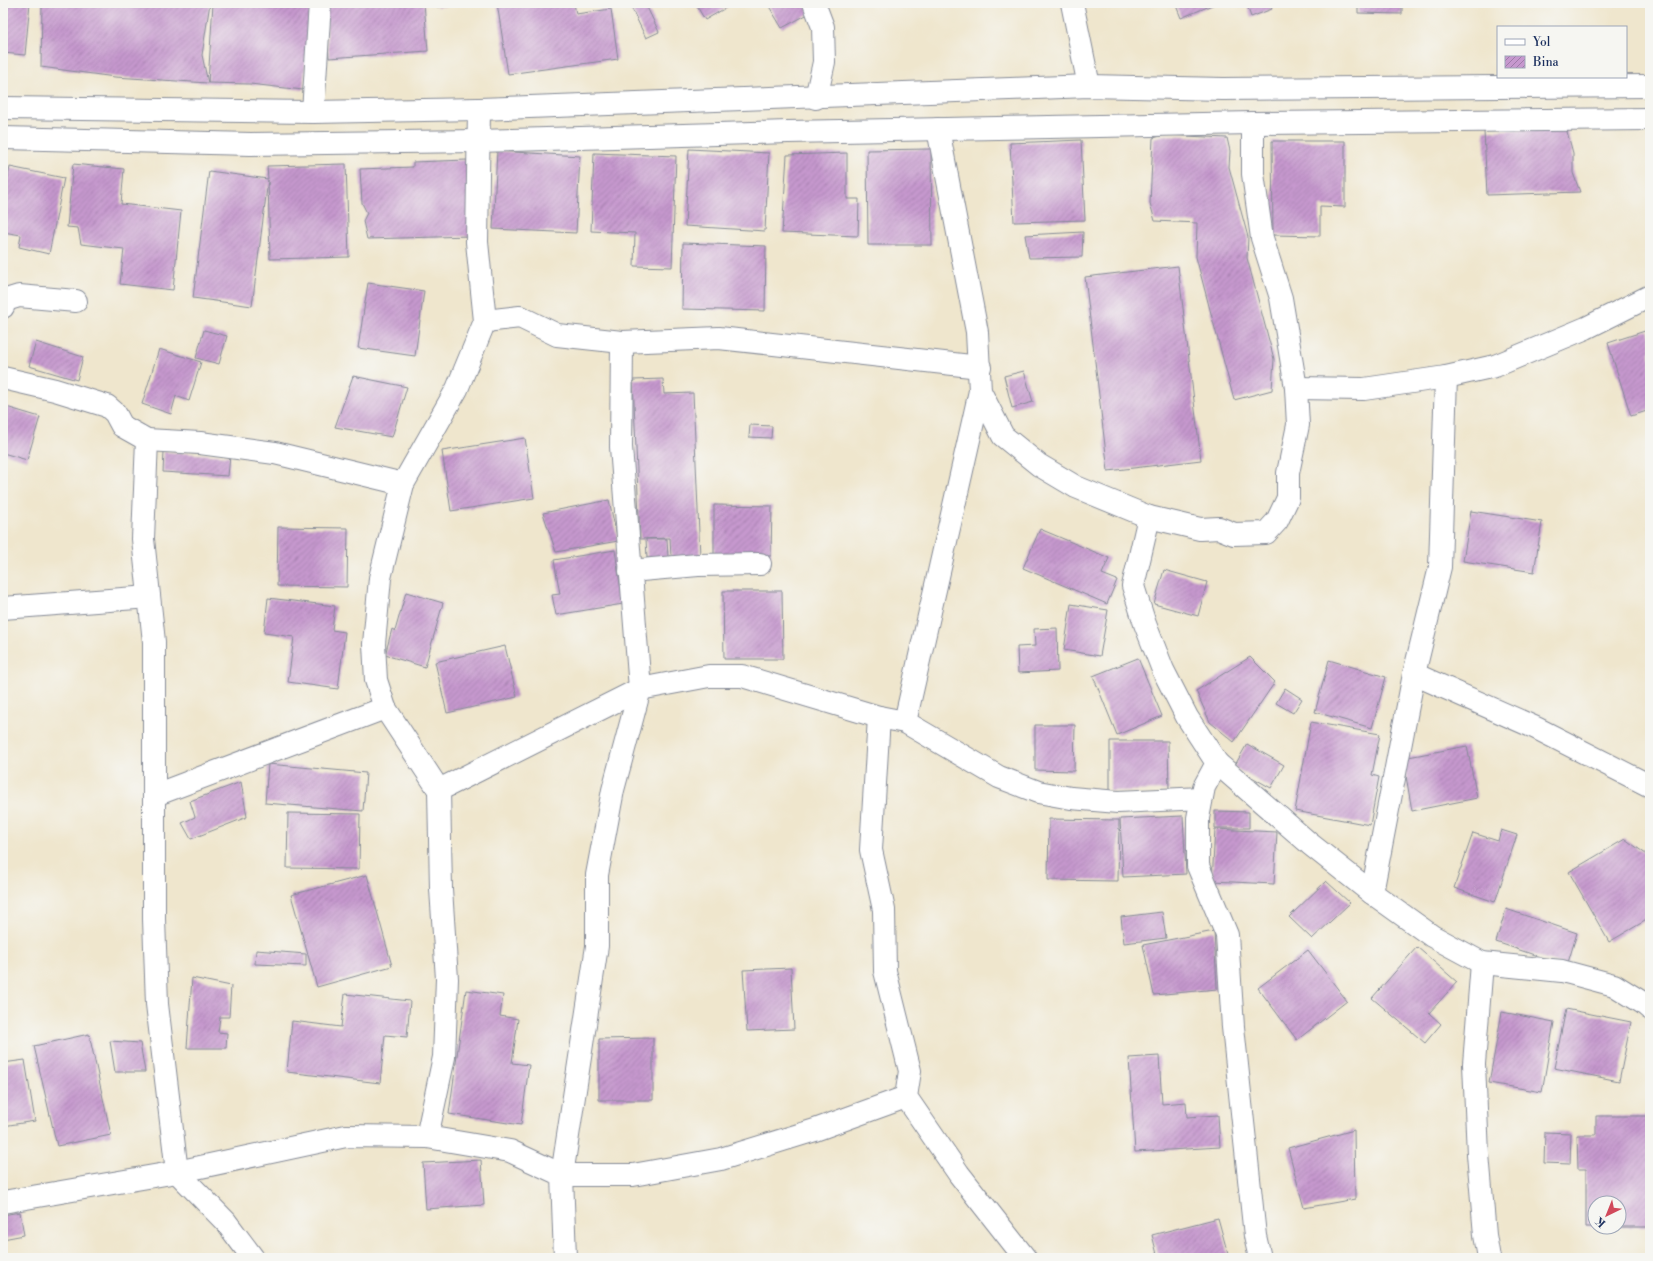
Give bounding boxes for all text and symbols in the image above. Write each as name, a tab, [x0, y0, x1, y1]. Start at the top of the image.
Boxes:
legend	[1497, 26, 1627, 78]
text: Yol	[1532, 35, 1551, 50]
text: Bina	[1532, 55, 1560, 70]
north arrow	[1587, 1195, 1627, 1235]
text: K	[1592, 1213, 1609, 1230]

